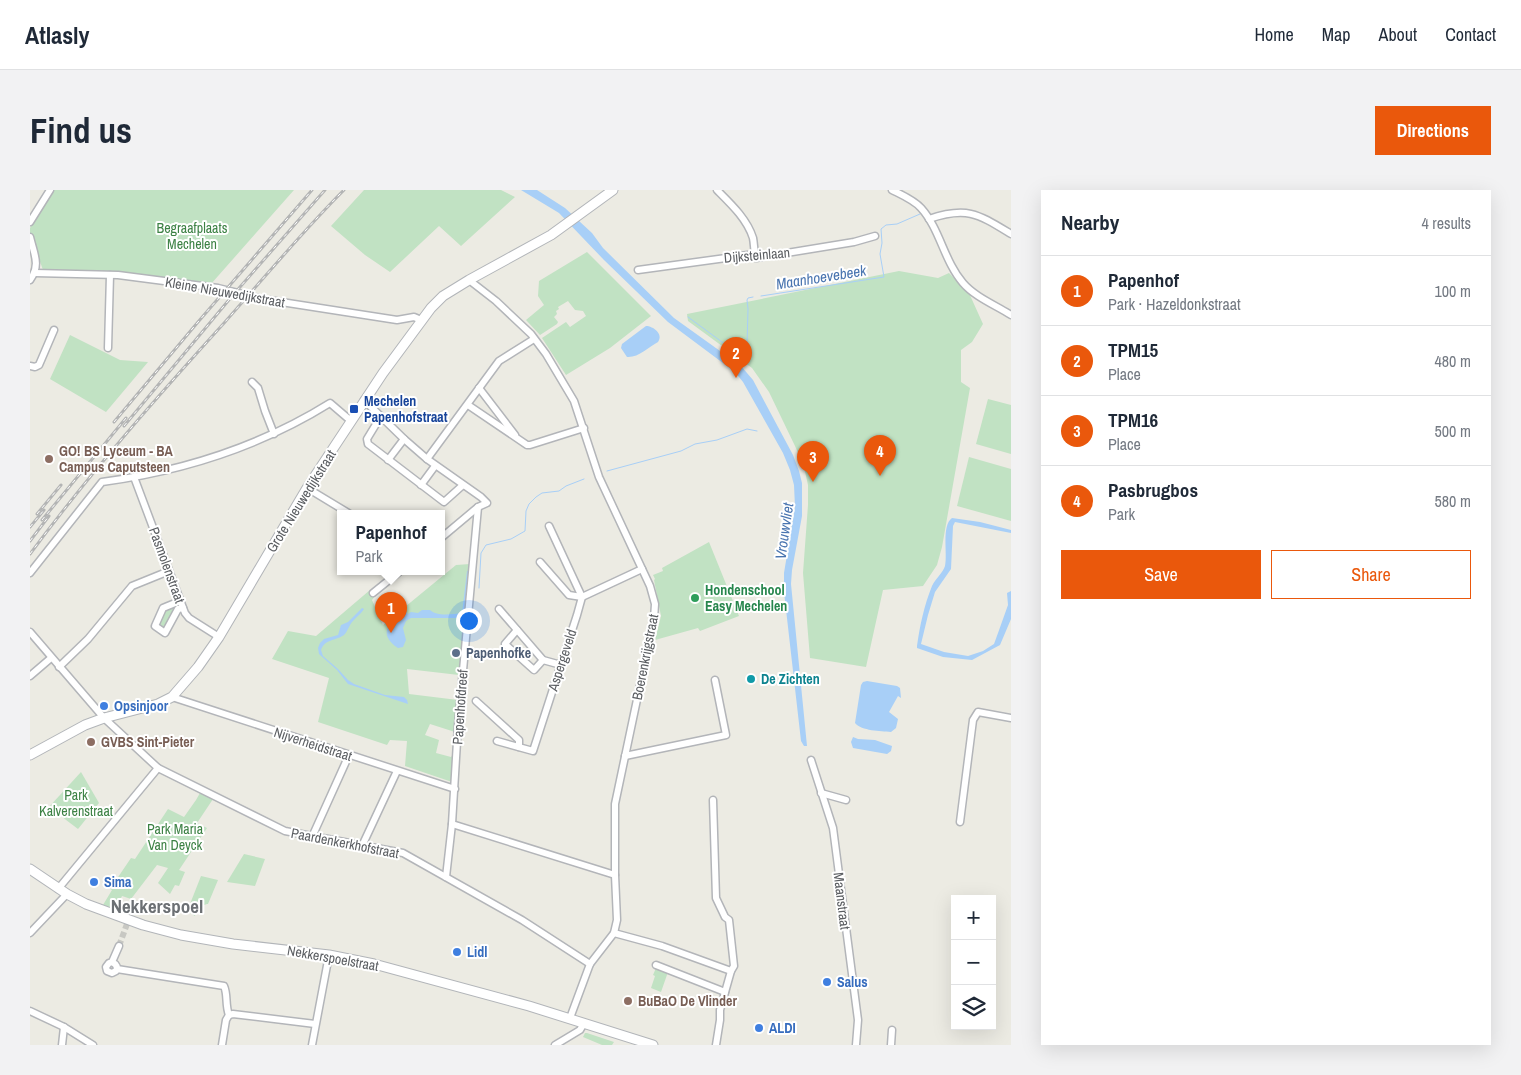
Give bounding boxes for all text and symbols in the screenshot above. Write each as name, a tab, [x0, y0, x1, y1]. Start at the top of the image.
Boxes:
text: Atlasly	[25, 19, 90, 51]
text: Home	[1254, 22, 1294, 47]
text: Map	[1322, 22, 1351, 47]
text: About	[1379, 22, 1417, 47]
text: Contact	[1445, 22, 1496, 47]
button: Directions	[1375, 106, 1491, 155]
text: Find us	[30, 107, 132, 154]
text: Nearby	[1061, 208, 1119, 237]
text: 4 results	[1421, 212, 1471, 234]
park label: Begraafplaats Mechelen	[157, 219, 228, 253]
street label: Dijksteinlaan	[723, 243, 791, 267]
water label: Maanhoevebeek	[774, 259, 868, 294]
text: Papenhof	[1108, 267, 1179, 293]
street label: Kleine Nieuwedijkstraat	[164, 273, 286, 311]
text: 1	[1073, 280, 1081, 302]
text: 100 m	[1435, 280, 1471, 302]
text: Park · Hazeldonkstraat	[1108, 293, 1241, 315]
pin: 2	[720, 337, 752, 378]
text: TPM15	[1108, 337, 1158, 363]
text: 2	[1073, 350, 1081, 372]
text: 480 m	[1435, 350, 1471, 372]
text: Place	[1108, 363, 1141, 385]
place label: Mechelen Papenhofstraat	[364, 392, 448, 426]
marker: Mechelen Papenhofstraat	[348, 403, 360, 415]
text: TPM16	[1108, 407, 1158, 433]
text: 3	[1073, 420, 1081, 442]
text: 500 m	[1435, 420, 1471, 442]
text: Place	[1108, 433, 1141, 455]
pin: 4	[864, 435, 896, 476]
pin: 3	[797, 441, 829, 482]
place label: GO! BS Lyceum - BA Campus Caputsteen	[59, 442, 173, 476]
street label: Grote Nieuwedijkstraat	[262, 446, 340, 556]
marker: GO! BS Lyceum - BA Campus Caputsteen	[43, 453, 55, 465]
text: Pasbrugbos	[1108, 477, 1198, 503]
text: 4	[1073, 490, 1081, 512]
text: 580 m	[1435, 490, 1471, 512]
water label: Vrouwvliet	[770, 501, 798, 561]
text: Park	[1108, 503, 1135, 525]
popup	[337, 510, 445, 575]
text: Papenhof	[356, 519, 426, 545]
street label: Pasmolenstraat	[145, 524, 189, 606]
text: Park	[356, 545, 382, 567]
button: Save	[1061, 550, 1261, 599]
button: Share	[1271, 550, 1471, 599]
place label: Hondenschool Easy Mechelen	[705, 581, 787, 615]
pin: 1	[375, 592, 407, 633]
marker: Hondenschool Easy Mechelen	[689, 592, 701, 604]
your location	[456, 608, 482, 634]
street label: Boerenkrijgstraat	[628, 612, 662, 702]
street label: Aspergeveld	[543, 627, 580, 694]
place label: Papenhofke	[466, 644, 531, 662]
marker: Papenhofke	[450, 647, 462, 659]
street label: Papenhofdreef	[448, 668, 472, 745]
place label: De Zichten	[761, 670, 820, 688]
marker: De Zichten	[745, 673, 757, 685]
place label: Opsinjoor	[114, 697, 169, 715]
marker: Opsinjoor	[98, 700, 110, 712]
street label: Nijverheidstraat	[272, 723, 354, 765]
place label: GVBS Sint-Pieter	[101, 733, 195, 751]
marker: GVBS Sint-Pieter	[85, 736, 97, 748]
park label: Park Kalverenstraat	[39, 786, 113, 820]
park label: Park Maria Van Deyck	[147, 820, 204, 854]
street label: Paardenkerkhofstraat	[289, 824, 401, 862]
street label: Maanstraat	[830, 871, 854, 931]
place label: Sima	[104, 873, 132, 891]
marker: Sima	[88, 876, 100, 888]
district label: Nekkerspoel	[111, 893, 203, 919]
map controls	[951, 895, 996, 1030]
button: +	[951, 895, 996, 940]
button: −	[951, 940, 996, 985]
street label: Nekkerspoelstraat	[286, 941, 380, 975]
place label: Lidl	[467, 943, 487, 961]
marker: Lidl	[451, 946, 463, 958]
place label: Salus	[837, 973, 868, 991]
marker: Salus	[821, 976, 833, 988]
button: layers	[951, 985, 996, 1030]
place label: BuBaO De Vlinder	[638, 992, 737, 1010]
marker: BuBaO De Vlinder	[622, 995, 634, 1007]
place label: ALDI	[769, 1019, 796, 1037]
marker: ALDI	[753, 1022, 765, 1034]

